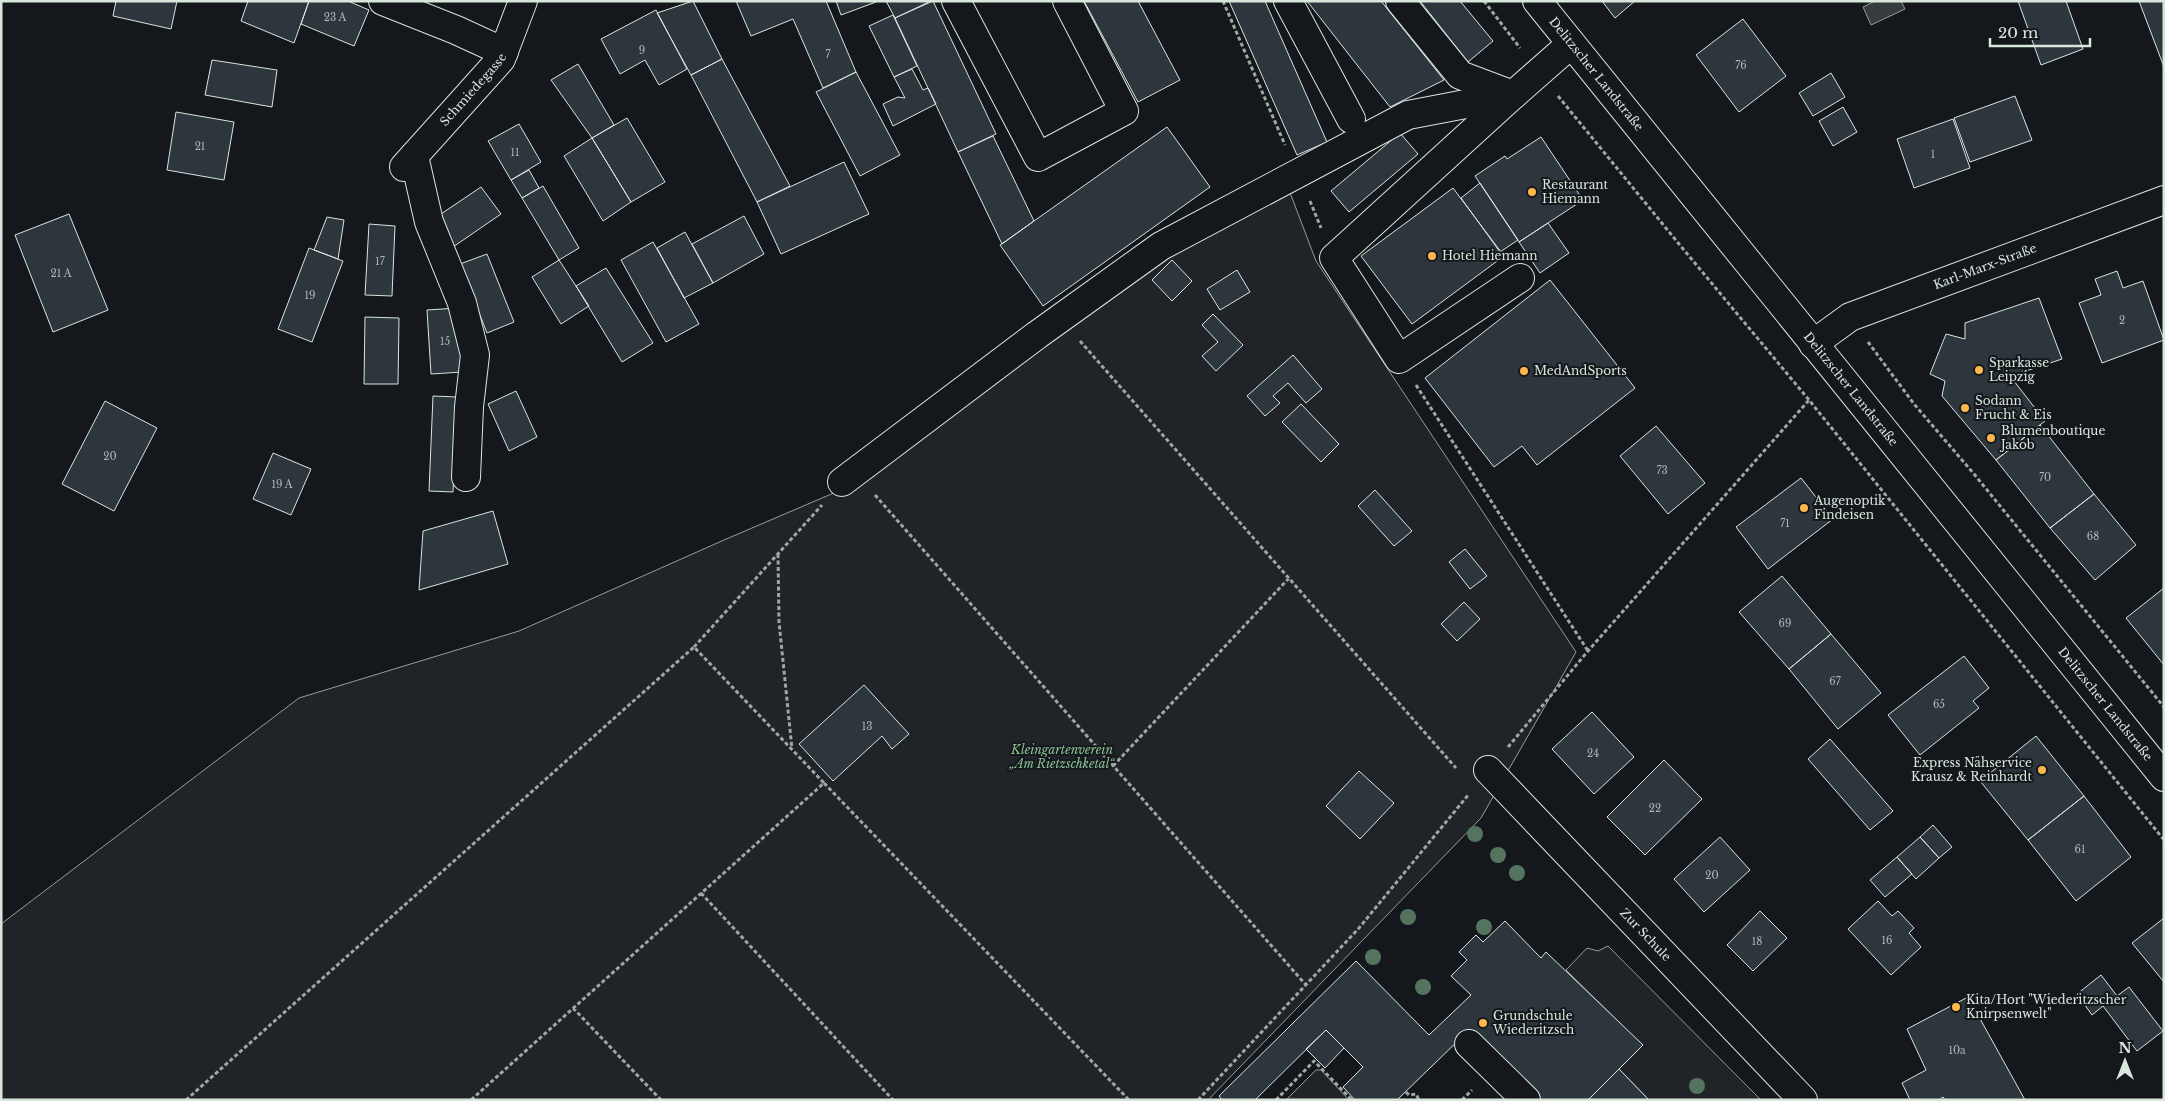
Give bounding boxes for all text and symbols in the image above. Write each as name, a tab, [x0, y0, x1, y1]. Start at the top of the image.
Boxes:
house number: 23 A	[324, 11, 347, 24]
street label: Delitzscher Landstraße	[1546, 14, 1647, 134]
scale bar	[1990, 15, 2090, 47]
text: 20 m	[1998, 23, 2038, 42]
house number: 9	[639, 44, 645, 57]
house number: 7	[825, 48, 831, 61]
street label: Schmiedegasse	[436, 51, 509, 129]
house number: 76	[1735, 59, 1747, 72]
house number: 21	[195, 140, 205, 153]
house number: 11	[511, 146, 519, 159]
house number: 1	[1931, 148, 1935, 161]
place label: Restaurant Hiemann	[1542, 177, 1609, 206]
marker: Restaurant Hiemann	[1526, 186, 1538, 198]
street label: Karl-Marx-Straße	[1931, 240, 2039, 292]
place label: Hotel Hiemann	[1442, 248, 1538, 263]
marker: Hotel Hiemann	[1426, 250, 1438, 262]
house number: 17	[375, 255, 386, 268]
house number: 21 A	[51, 267, 72, 280]
house number: 19	[305, 289, 315, 302]
house number: 2	[2119, 314, 2125, 327]
street label: Delitzscher Landstraße	[1801, 329, 1901, 449]
house number: 15	[440, 335, 450, 348]
place label: Sparkasse Leipzig	[1989, 355, 2049, 384]
place label: MedAndSports	[1534, 363, 1627, 378]
marker: Sparkasse Leipzig	[1973, 364, 1985, 376]
marker: MedAndSports	[1518, 365, 1530, 377]
place label: Sodann Frucht & Eis	[1975, 393, 2052, 422]
marker: Sodann Frucht & Eis	[1959, 402, 1971, 414]
place label: Blumenboutique Jakob	[1999, 423, 2105, 452]
marker: Blumenboutique Jakob	[1985, 432, 1997, 444]
house number: 20	[103, 450, 117, 463]
house number: 73	[1656, 464, 1668, 477]
house number: 70	[2039, 471, 2051, 484]
house number: 19 A	[271, 478, 293, 491]
place label: Augenoptik Findeisen	[1813, 493, 1886, 522]
marker: Augenoptik Findeisen	[1798, 502, 1810, 514]
house number: 71	[1780, 517, 1790, 530]
house number: 68	[2087, 530, 2099, 543]
house number: 69	[1779, 617, 1791, 630]
street label: Delitzscher Landstraße	[2055, 644, 2156, 764]
house number: 67	[1829, 675, 1842, 688]
house number: 65	[1933, 698, 1945, 711]
house number: 13	[862, 720, 872, 733]
park label: Kleingartenverein „Am Rietzschketal“	[1008, 742, 1116, 771]
house number: 24	[1587, 747, 1599, 760]
place label: Express Nähservice Krausz & Reinhardt	[1911, 755, 2032, 784]
marker: Express Nähservice Krausz & Reinhardt	[2036, 764, 2048, 776]
house number: 22	[1649, 802, 1661, 815]
house number: 61	[2075, 843, 2085, 856]
house number: 20	[1705, 869, 1719, 882]
street label: Zur Schule	[1617, 905, 1675, 964]
house number: 16	[1882, 934, 1892, 947]
house number: 18	[1752, 935, 1762, 948]
place label: Kita/Hort "Wiederitzscher Knirpsenwelt"	[1966, 992, 2127, 1021]
marker: Kita/Hort "Wiederitzscher Knirpsenwelt"	[1950, 1001, 1962, 1013]
place label: Grundschule Wiederitzsch	[1492, 1008, 1574, 1037]
marker: Grundschule Wiederitzsch	[1477, 1017, 1489, 1029]
north arrow	[2100, 1036, 2150, 1086]
text: N	[2118, 1039, 2132, 1057]
house number: 10a	[1948, 1044, 1966, 1057]

